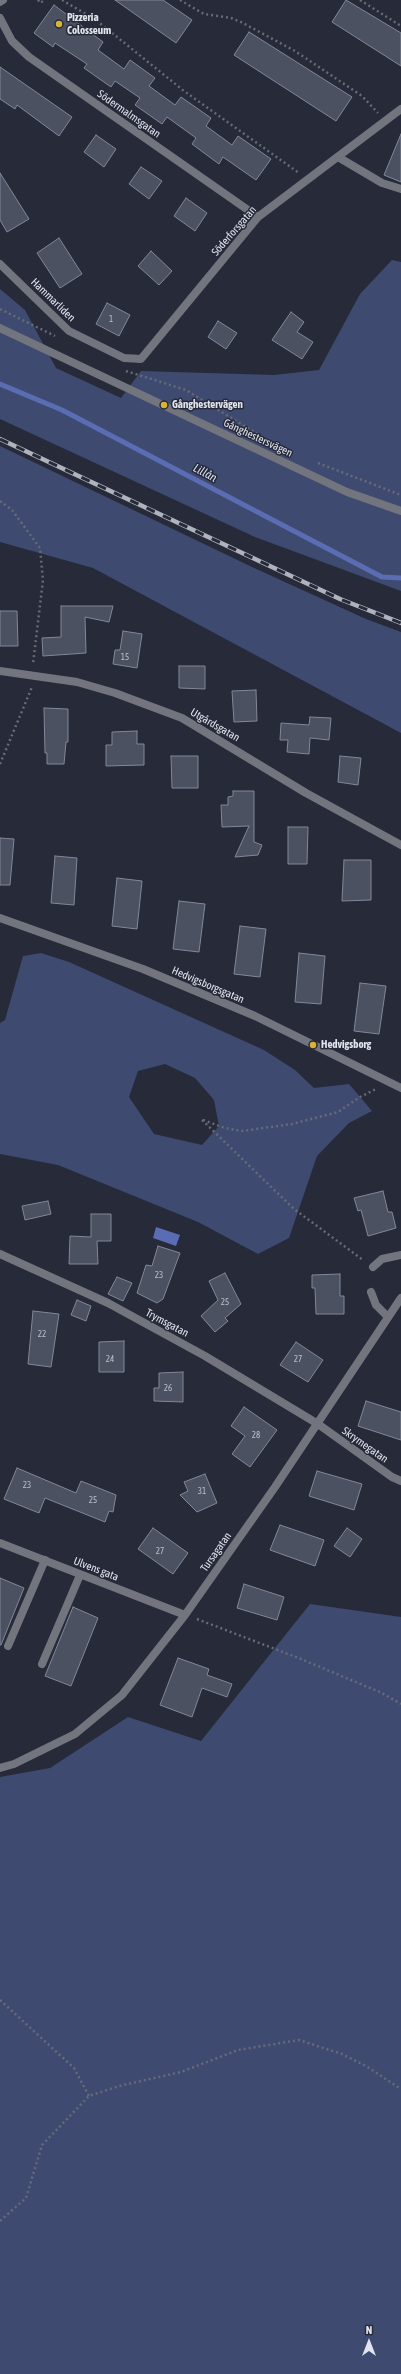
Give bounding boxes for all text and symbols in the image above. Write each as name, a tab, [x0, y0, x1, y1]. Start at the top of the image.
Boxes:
place label: Pizzeria Colosseum	[67, 11, 111, 37]
marker: Pizzeria Colosseum	[54, 19, 64, 29]
street label: Södermalmsgatan	[95, 87, 163, 141]
street label: Söderforsgatan	[209, 203, 259, 259]
street label: Hammarliden	[28, 276, 78, 324]
house number: 1	[109, 314, 113, 324]
place label: Gånghestervägen	[172, 398, 243, 412]
marker: Gånghestervägen	[159, 400, 169, 410]
street label: Gånghestersvägen	[221, 416, 295, 460]
water label: Lillån	[191, 461, 219, 485]
house number: 15	[121, 652, 129, 662]
street label: Utgårdsgatan	[188, 706, 242, 744]
street label: Hedvigsborgsgatan	[170, 964, 246, 1006]
place label: Hedvigsborg	[321, 1038, 371, 1052]
marker: Hedvigsborg	[308, 1040, 318, 1050]
house number: 23	[155, 1270, 163, 1280]
house number: 25	[221, 1297, 229, 1307]
street label: Trymsgatan	[143, 1306, 191, 1340]
house number: 22	[38, 1329, 46, 1339]
house number: 24	[106, 1354, 114, 1364]
house number: 27	[294, 1354, 302, 1364]
house number: 26	[164, 1383, 172, 1393]
street label: Skrymegatan	[339, 1424, 391, 1466]
house number: 28	[252, 1430, 260, 1440]
house number: 23	[23, 1480, 31, 1490]
house number: 31	[198, 1486, 206, 1496]
house number: 25	[89, 1495, 97, 1505]
street label: Tursagatan	[198, 1530, 234, 1574]
house number: 27	[156, 1546, 164, 1556]
street label: Ulvens gata	[72, 1554, 120, 1584]
north arrow	[349, 2322, 389, 2362]
text: N	[366, 2324, 372, 2336]

